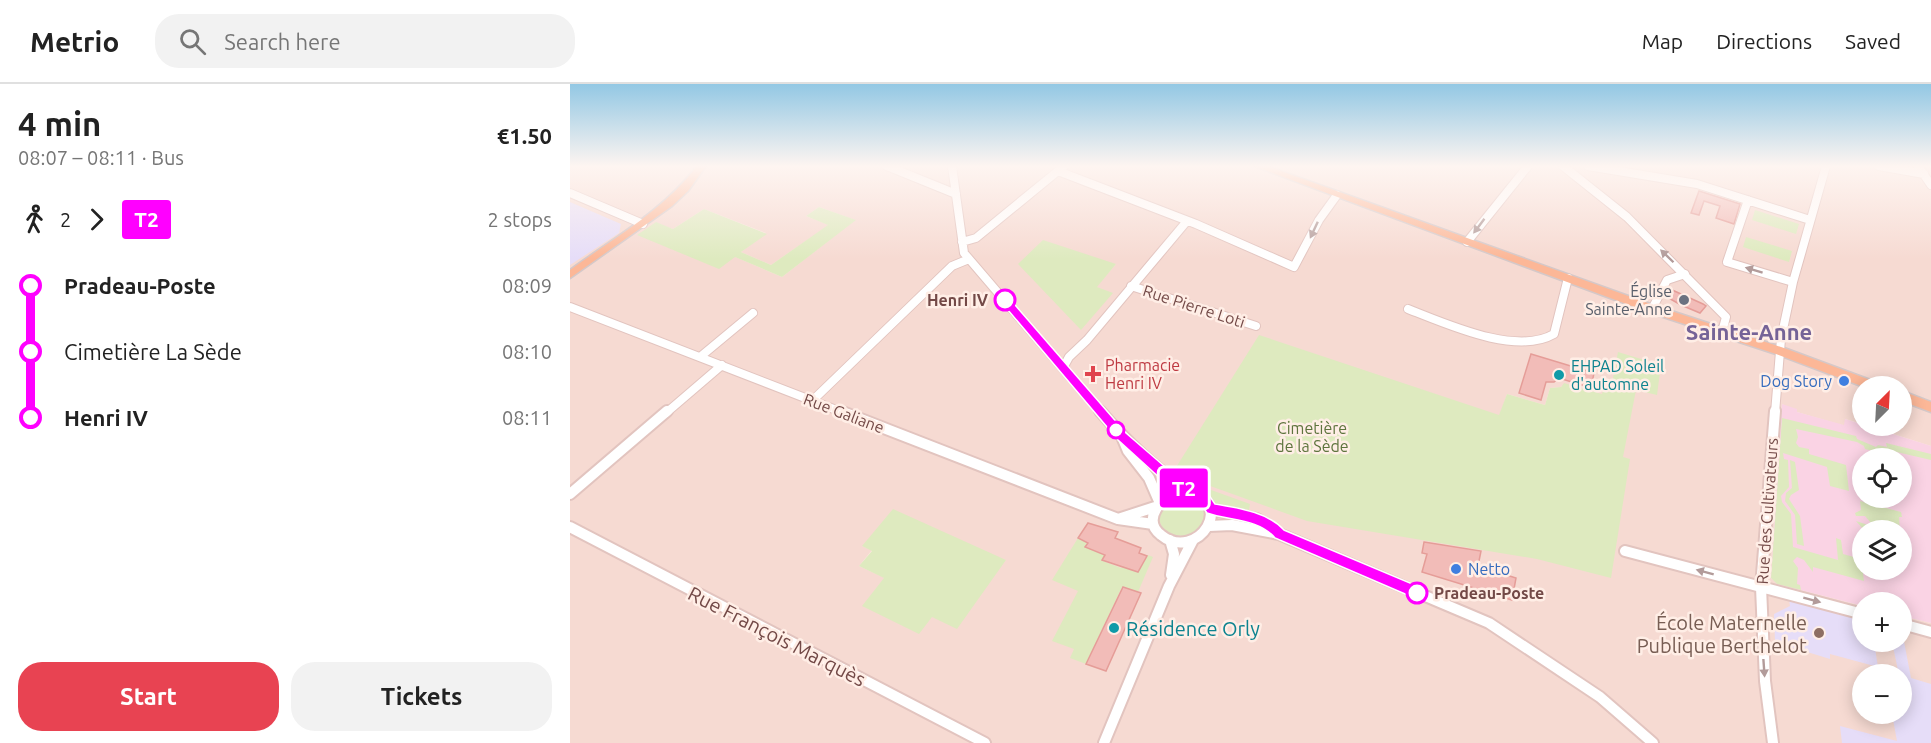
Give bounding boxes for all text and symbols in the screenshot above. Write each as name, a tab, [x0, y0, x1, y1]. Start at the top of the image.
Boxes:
search box	[155, 14, 575, 68]
icon: search	[176, 25, 209, 58]
text: Metrio	[30, 26, 119, 57]
text: Search here	[224, 29, 341, 54]
text: Map	[1642, 29, 1683, 53]
text: Directions	[1716, 29, 1812, 53]
text: Saved	[1845, 29, 1901, 53]
text: 4 min	[18, 105, 101, 142]
text: €1.50	[497, 123, 552, 148]
text: 08:07 – 08:11 · Bus	[18, 146, 184, 169]
icon: walk	[18, 203, 51, 236]
icon: forward	[80, 203, 113, 236]
text: T2	[134, 207, 159, 231]
text: 2	[60, 208, 71, 231]
text: 2 stops	[488, 208, 552, 231]
one-way arrow	[1473, 218, 1485, 234]
one-way arrow	[1309, 221, 1319, 239]
one-way arrow	[1659, 249, 1674, 263]
one-way arrow	[1745, 265, 1763, 274]
text: Pradeau-Poste	[64, 273, 216, 298]
text: 08:09	[502, 274, 552, 297]
place label: Église Sainte-Anne	[1585, 280, 1672, 318]
street label: Rue Pierre Loti	[1141, 281, 1247, 331]
marker: Henri IV	[994, 289, 1016, 311]
place label: Henri IV	[927, 291, 989, 309]
marker: Église Sainte-Anne	[1677, 293, 1691, 307]
district label: Sainte-Anne	[1686, 319, 1812, 344]
text: Cimetière La Sède	[64, 339, 242, 364]
text: 08:10	[502, 340, 552, 363]
place label: Pharmacie Henri IV	[1105, 356, 1180, 392]
place label: EHPAD Soleil d'automne	[1571, 357, 1664, 393]
marker: Pharmacie Henri IV	[1086, 367, 1100, 381]
marker: EHPAD Soleil d'automne	[1552, 368, 1566, 382]
place label: Dog Story	[1760, 372, 1832, 390]
marker: Dog Story	[1837, 374, 1851, 388]
north arrow	[1852, 376, 1912, 436]
map controls	[1852, 376, 1912, 724]
street label: Rue Galiane	[801, 389, 887, 437]
text: Henri IV	[64, 405, 148, 430]
text: 08:11	[502, 406, 552, 429]
park label: Cimetière de la Sède	[1275, 419, 1349, 455]
unlabelled marker	[1107, 421, 1125, 439]
street label: Rue des Cultivateurs	[1753, 437, 1781, 585]
button: locate	[1852, 448, 1912, 508]
line badge: T2	[1157, 468, 1211, 508]
text: T2	[1172, 476, 1196, 500]
button: layers	[1852, 520, 1912, 580]
place label: Netto	[1468, 560, 1510, 578]
marker: Netto	[1449, 562, 1463, 576]
one-way arrow	[1695, 567, 1713, 576]
street label: Rue François Marquès	[684, 581, 870, 691]
marker: Pradeau-Poste	[1406, 582, 1428, 604]
place label: Pradeau-Poste	[1434, 584, 1544, 602]
button: +	[1852, 592, 1912, 652]
one-way arrow	[1803, 596, 1821, 606]
place label: École Maternelle Publique Berthelot	[1637, 611, 1807, 657]
place label: Résidence Orly	[1126, 617, 1260, 640]
marker: Résidence Orly	[1107, 621, 1121, 635]
marker: École Maternelle Publique Berthelot	[1812, 626, 1826, 640]
one-way arrow	[1759, 659, 1769, 678]
button: Start	[18, 662, 279, 731]
button: Tickets	[291, 662, 552, 731]
button: −	[1852, 664, 1912, 724]

